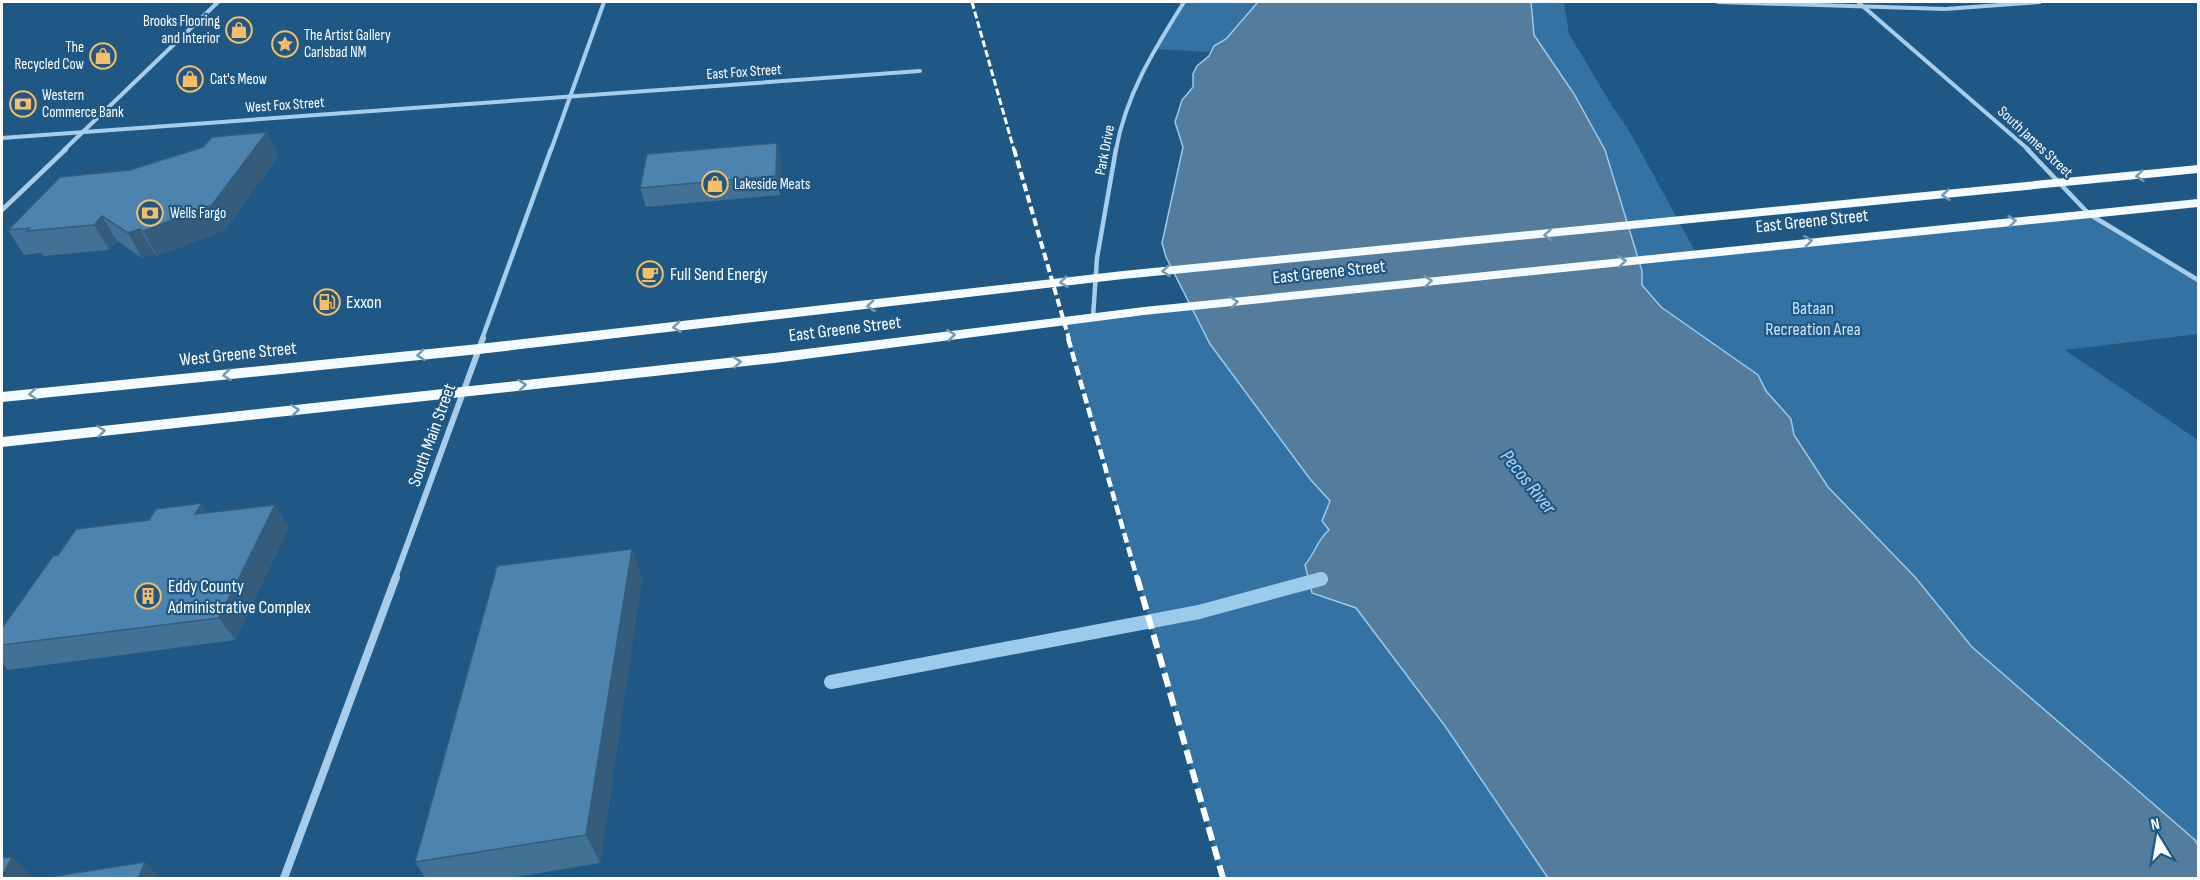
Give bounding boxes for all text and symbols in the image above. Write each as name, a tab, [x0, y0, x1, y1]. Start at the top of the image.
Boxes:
place label: Brooks Flooring and Interior	[143, 12, 221, 48]
shop icon: Brooks Flooring and Interior	[224, 15, 254, 45]
place label: The Artist Gallery Carlsbad NM	[304, 26, 391, 62]
place icon: The Artist Gallery Carlsbad NM	[270, 29, 300, 59]
place label: The Recycled Cow	[14, 38, 85, 74]
shop icon: The Recycled Cow	[88, 41, 118, 71]
street label: East Fox Street	[706, 60, 783, 84]
shop icon: Cat's Meow	[175, 64, 205, 94]
place label: Cat's Meow	[210, 70, 268, 89]
place label: Western Commerce Bank	[42, 86, 124, 122]
bank icon: Western Commerce Bank	[8, 89, 38, 119]
street label: West Fox Street	[245, 93, 326, 117]
street label: South James Street	[1993, 102, 2077, 182]
street label: Park Drive	[1091, 123, 1119, 177]
shop icon: Lakeside Meats	[700, 169, 730, 199]
one-way arrow	[2136, 169, 2145, 182]
place label: Lakeside Meats	[734, 175, 810, 194]
one-way arrow	[1942, 188, 1951, 201]
bank icon: Wells Fargo	[135, 198, 165, 228]
place label: Wells Fargo	[170, 204, 226, 223]
street label: East Greene Street	[1755, 205, 1870, 237]
one-way arrow	[2008, 215, 2017, 228]
one-way arrow	[1543, 228, 1553, 241]
one-way arrow	[1803, 235, 1813, 248]
one-way arrow	[1617, 255, 1626, 268]
street label: East Greene Street	[1272, 256, 1387, 288]
cafe icon: Full Send Energy	[635, 259, 665, 289]
place label: Full Send Energy	[670, 264, 768, 285]
one-way arrow	[1161, 264, 1170, 277]
one-way arrow	[1059, 275, 1069, 288]
one-way arrow	[1423, 275, 1432, 288]
fuel station icon: Exxon	[312, 287, 342, 317]
place label: Exxon	[346, 292, 382, 313]
one-way arrow	[1229, 296, 1239, 308]
park label: Bataan Recreation Area	[1765, 298, 1861, 340]
one-way arrow	[866, 299, 875, 311]
street label: East Greene Street	[788, 312, 903, 346]
one-way arrow	[672, 320, 681, 333]
one-way arrow	[947, 329, 956, 341]
street label: West Greene Street	[178, 337, 298, 371]
one-way arrow	[416, 348, 425, 361]
one-way arrow	[732, 356, 742, 369]
one-way arrow	[222, 368, 231, 381]
one-way arrow	[518, 379, 527, 392]
street label: South Main Street	[404, 380, 461, 489]
one-way arrow	[28, 387, 37, 400]
one-way arrow	[291, 404, 300, 417]
one-way arrow	[97, 425, 106, 438]
water label: Pecos River	[1495, 445, 1562, 520]
place label: Eddy County Administrative Complex	[167, 576, 311, 618]
building icon: Eddy County Administrative Complex	[133, 581, 163, 611]
north arrow	[2128, 808, 2188, 868]
text: N	[2149, 815, 2161, 835]

